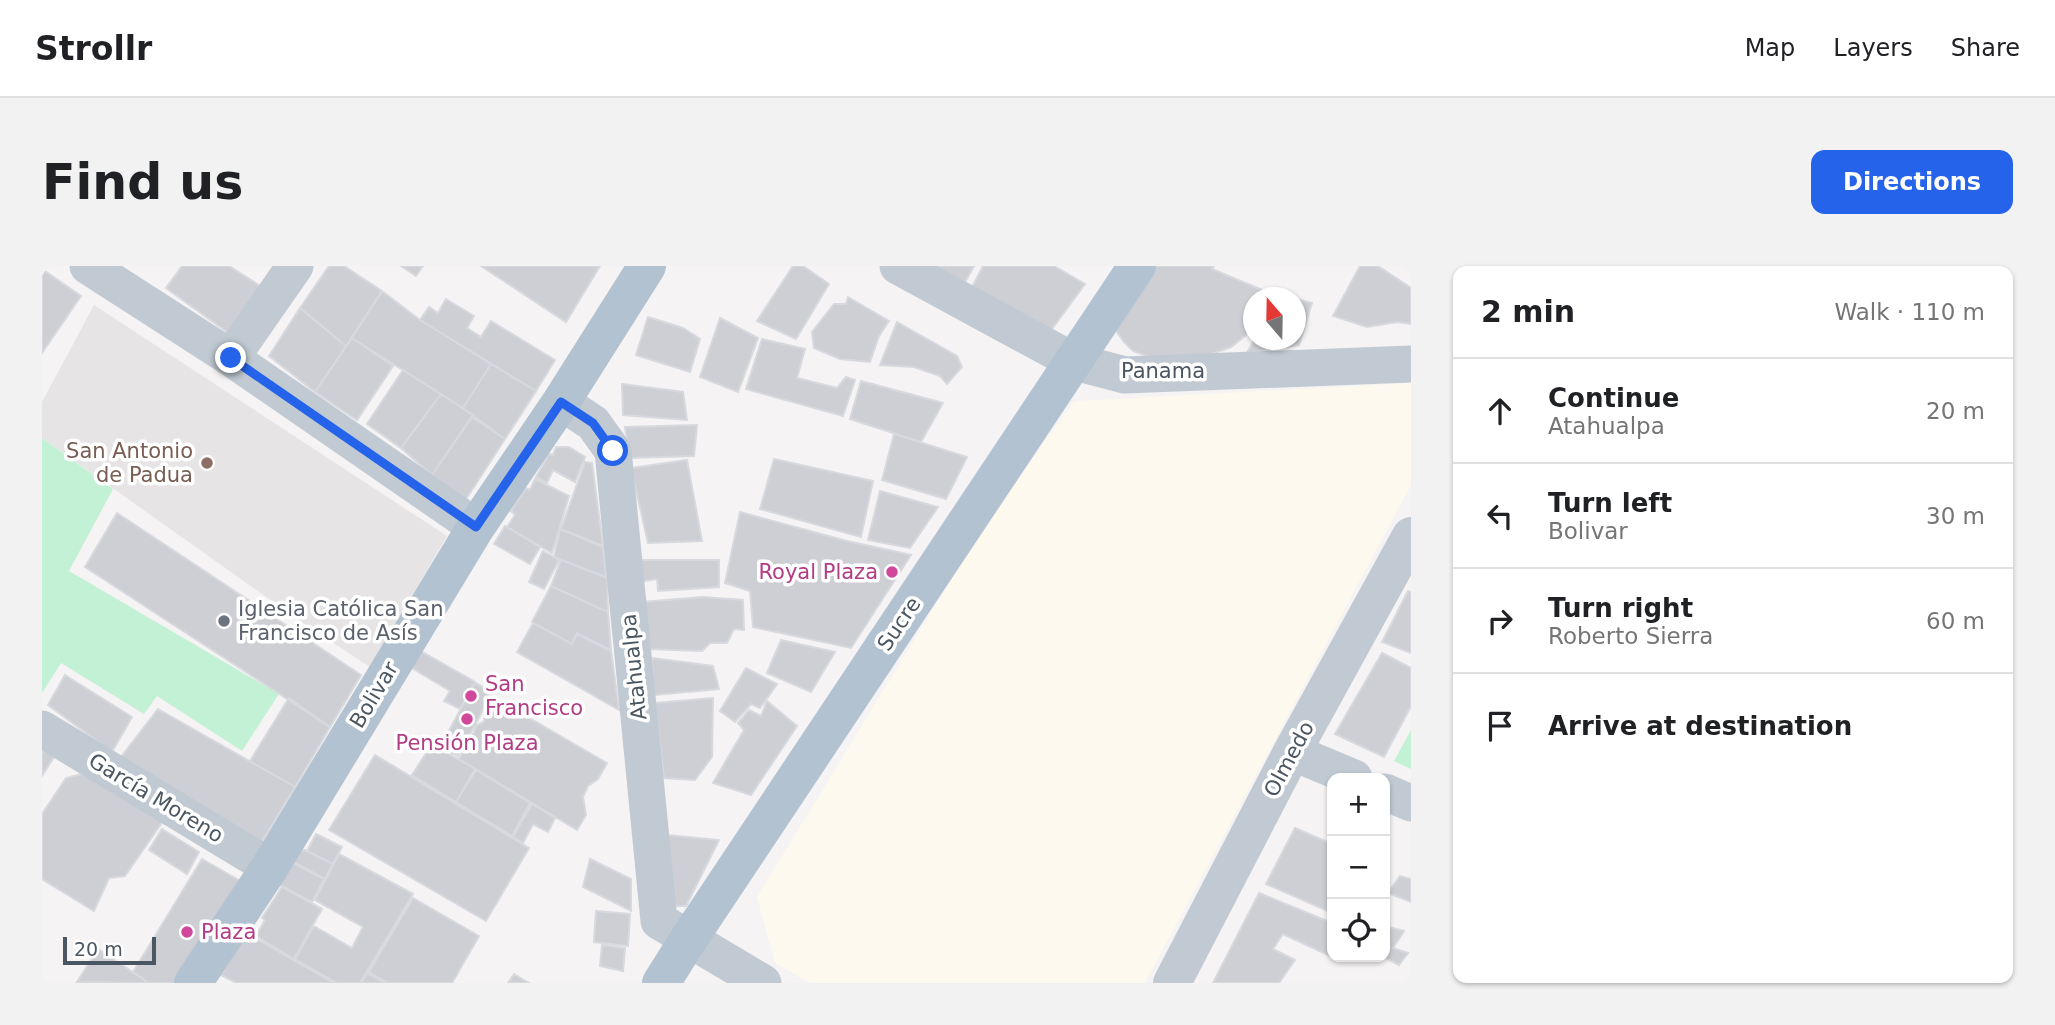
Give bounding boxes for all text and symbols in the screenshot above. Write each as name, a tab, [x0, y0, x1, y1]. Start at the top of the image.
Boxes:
text: Strollr	[35, 29, 152, 68]
text: Map	[1745, 34, 1795, 62]
text: Layers	[1833, 34, 1913, 62]
text: Share	[1951, 34, 2020, 62]
button: Directions	[1811, 150, 2013, 214]
text: Find us	[42, 154, 243, 211]
north arrow	[1243, 287, 1306, 350]
text: 2 min	[1481, 294, 1575, 329]
text: Walk · 110 m	[1834, 299, 1985, 325]
route end	[215, 342, 246, 373]
street label: Panama	[1121, 359, 1205, 383]
text: Continue	[1548, 383, 1679, 413]
icon: ahead	[1481, 392, 1519, 430]
text: 20 m	[1926, 398, 1985, 424]
text: Atahualpa	[1548, 413, 1665, 439]
route start	[597, 435, 628, 466]
place label: San Antonio de Padua	[66, 439, 193, 487]
marker: San Antonio de Padua	[199, 455, 215, 471]
text: Turn left	[1548, 488, 1672, 518]
icon: left	[1481, 497, 1519, 535]
text: 30 m	[1926, 503, 1985, 529]
text: Bolivar	[1548, 518, 1628, 544]
place label: Royal Plaza	[758, 560, 878, 584]
marker: Royal Plaza	[884, 564, 900, 580]
street label: Sucre	[872, 593, 926, 655]
text: Turn right	[1548, 593, 1693, 623]
place label: Iglesia Católica San Francisco de Asís	[238, 597, 443, 645]
icon: right	[1481, 602, 1519, 640]
text: 60 m	[1926, 608, 1985, 634]
marker: Iglesia Católica San Francisco de Asís	[216, 613, 232, 629]
street label: Atahualpa	[616, 613, 652, 721]
text: Roberto Sierra	[1548, 623, 1713, 649]
street label: Bolivar	[345, 657, 403, 732]
place label: San Francisco	[485, 672, 583, 720]
marker: San Francisco	[463, 688, 479, 704]
icon: arrive	[1481, 707, 1519, 745]
marker: Pensión Plaza	[459, 711, 475, 727]
text: Arrive at destination	[1548, 711, 1852, 741]
street label: Olmedo	[1259, 717, 1319, 801]
place label: Pensión Plaza	[395, 731, 539, 755]
street label: García Moreno	[84, 748, 228, 848]
map controls	[1327, 773, 1390, 962]
button: +	[1327, 773, 1390, 836]
button: −	[1327, 836, 1390, 899]
button: locate	[1327, 899, 1390, 962]
place label: Plaza	[201, 920, 256, 944]
marker: Plaza	[179, 924, 195, 940]
scale bar	[63, 934, 156, 966]
text: 20 m	[74, 938, 123, 960]

